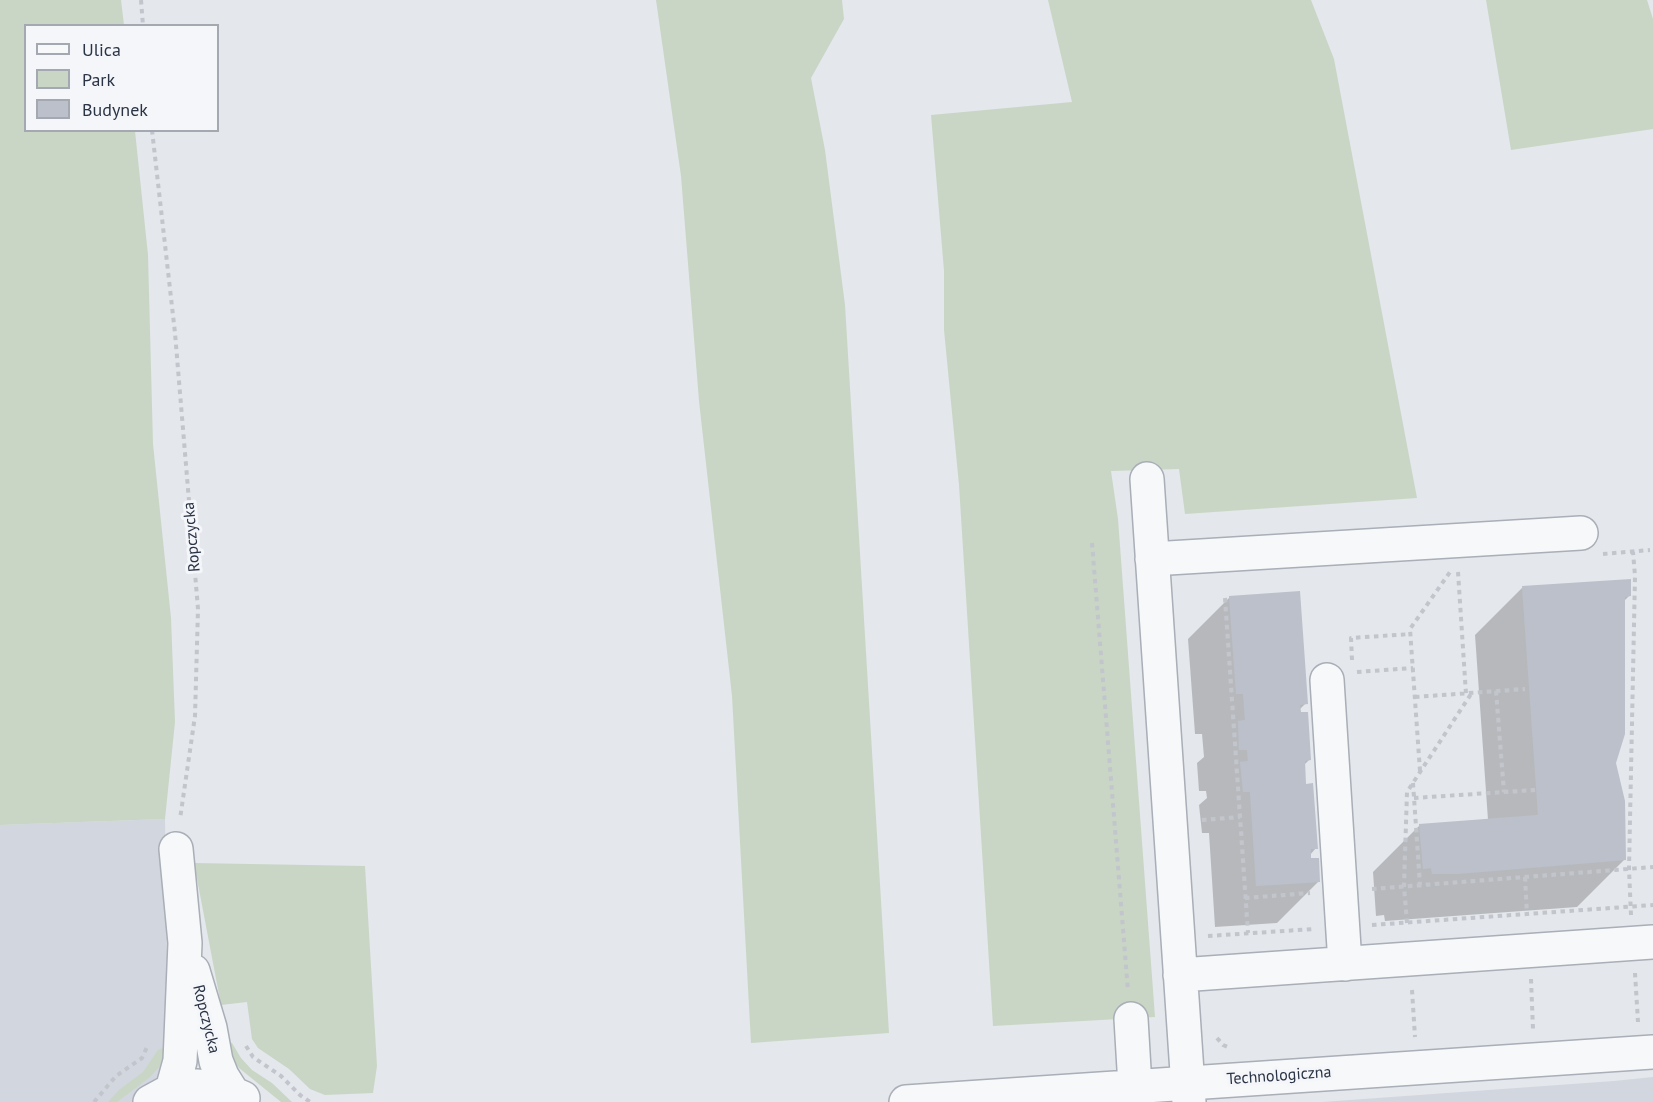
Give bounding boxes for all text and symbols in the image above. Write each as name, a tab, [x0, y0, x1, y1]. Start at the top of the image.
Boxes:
legend	[24, 24, 219, 132]
text: Ulica	[82, 38, 121, 61]
text: Park	[82, 68, 115, 91]
text: Budynek	[82, 98, 148, 121]
street label: Ropczycka	[179, 501, 205, 573]
street label: Ropczycka	[188, 983, 224, 1055]
street label: Technologiczna	[1226, 1063, 1332, 1089]

